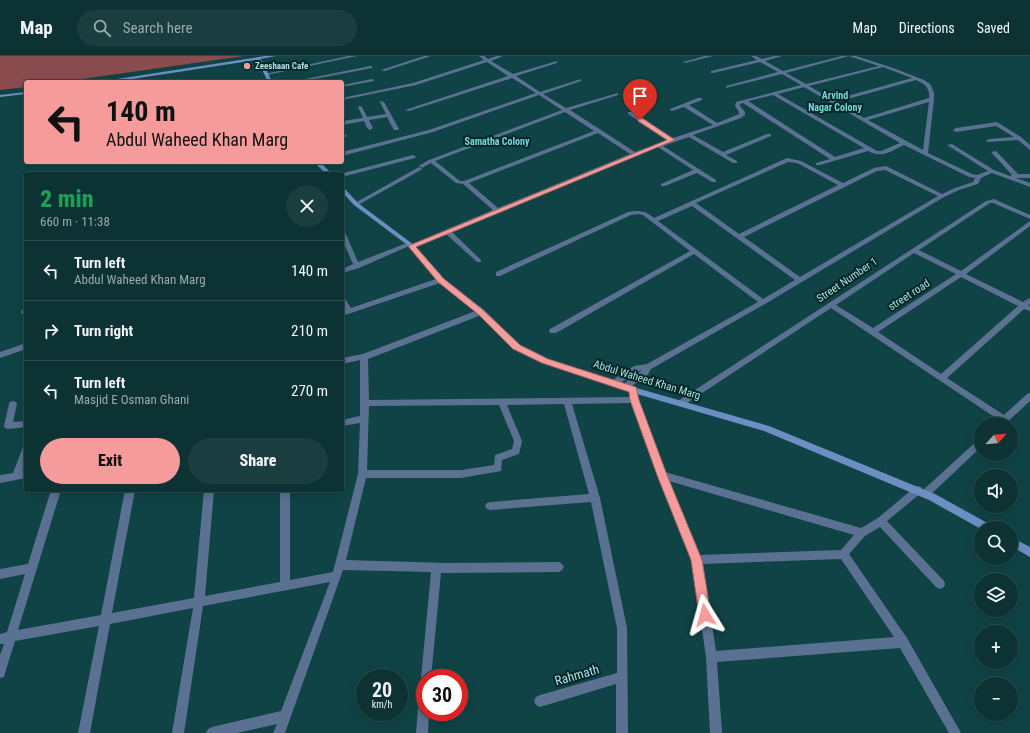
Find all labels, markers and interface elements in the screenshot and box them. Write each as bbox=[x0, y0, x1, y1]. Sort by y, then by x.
search box bbox=[77, 10, 357, 46]
text: Map bbox=[20, 16, 53, 39]
icon: search bbox=[91, 17, 113, 39]
text: Search here bbox=[123, 19, 193, 37]
text: Map bbox=[853, 20, 877, 36]
text: Directions bbox=[899, 20, 955, 36]
text: Saved bbox=[977, 20, 1010, 36]
marker: Zeeshaan Cafe bbox=[242, 61, 252, 71]
place label: Zeeshaan Cafe bbox=[255, 61, 309, 71]
pin bbox=[623, 79, 657, 120]
icon: arrive bbox=[629, 85, 651, 107]
district label: Arvind Nagar Colony bbox=[808, 90, 862, 113]
text: 140 m bbox=[106, 95, 176, 128]
icon: left bbox=[40, 96, 92, 148]
text: Abdul Waheed Khan Marg bbox=[106, 129, 288, 150]
district label: Samatha Colony bbox=[465, 136, 530, 147]
text: 2 min bbox=[40, 185, 94, 213]
button: close bbox=[286, 185, 328, 227]
text: 660 m · 11:38 bbox=[40, 214, 110, 229]
text: Turn left bbox=[74, 254, 125, 272]
street label: Street Number 1 bbox=[814, 255, 880, 305]
icon: left bbox=[40, 260, 62, 282]
text: 140 m bbox=[291, 262, 328, 280]
text: Abdul Waheed Khan Marg bbox=[74, 272, 206, 287]
street label: street road bbox=[886, 277, 932, 313]
icon: right bbox=[40, 320, 62, 342]
text: Turn right bbox=[74, 322, 133, 340]
text: 210 m bbox=[291, 322, 328, 340]
street label: Abdul Waheed Khan Marg bbox=[592, 358, 702, 402]
text: Turn left bbox=[74, 374, 125, 392]
icon: left bbox=[40, 380, 62, 402]
text: 270 m bbox=[291, 382, 328, 400]
text: Masjid E Osman Ghani bbox=[74, 392, 189, 407]
north arrow bbox=[974, 417, 1018, 461]
map controls bbox=[974, 417, 1018, 721]
button: Exit bbox=[40, 438, 180, 484]
button: Share bbox=[188, 438, 328, 484]
button: sound bbox=[974, 469, 1018, 513]
button: search bbox=[974, 521, 1018, 565]
button: layers bbox=[974, 573, 1018, 617]
position arrow bbox=[684, 594, 726, 636]
button: + bbox=[974, 625, 1018, 669]
street label: Rahmath bbox=[553, 662, 601, 688]
speed limit sign: 30 bbox=[416, 669, 468, 721]
button: − bbox=[974, 677, 1018, 721]
text: 20 bbox=[372, 678, 392, 702]
text: km/h bbox=[372, 699, 392, 710]

